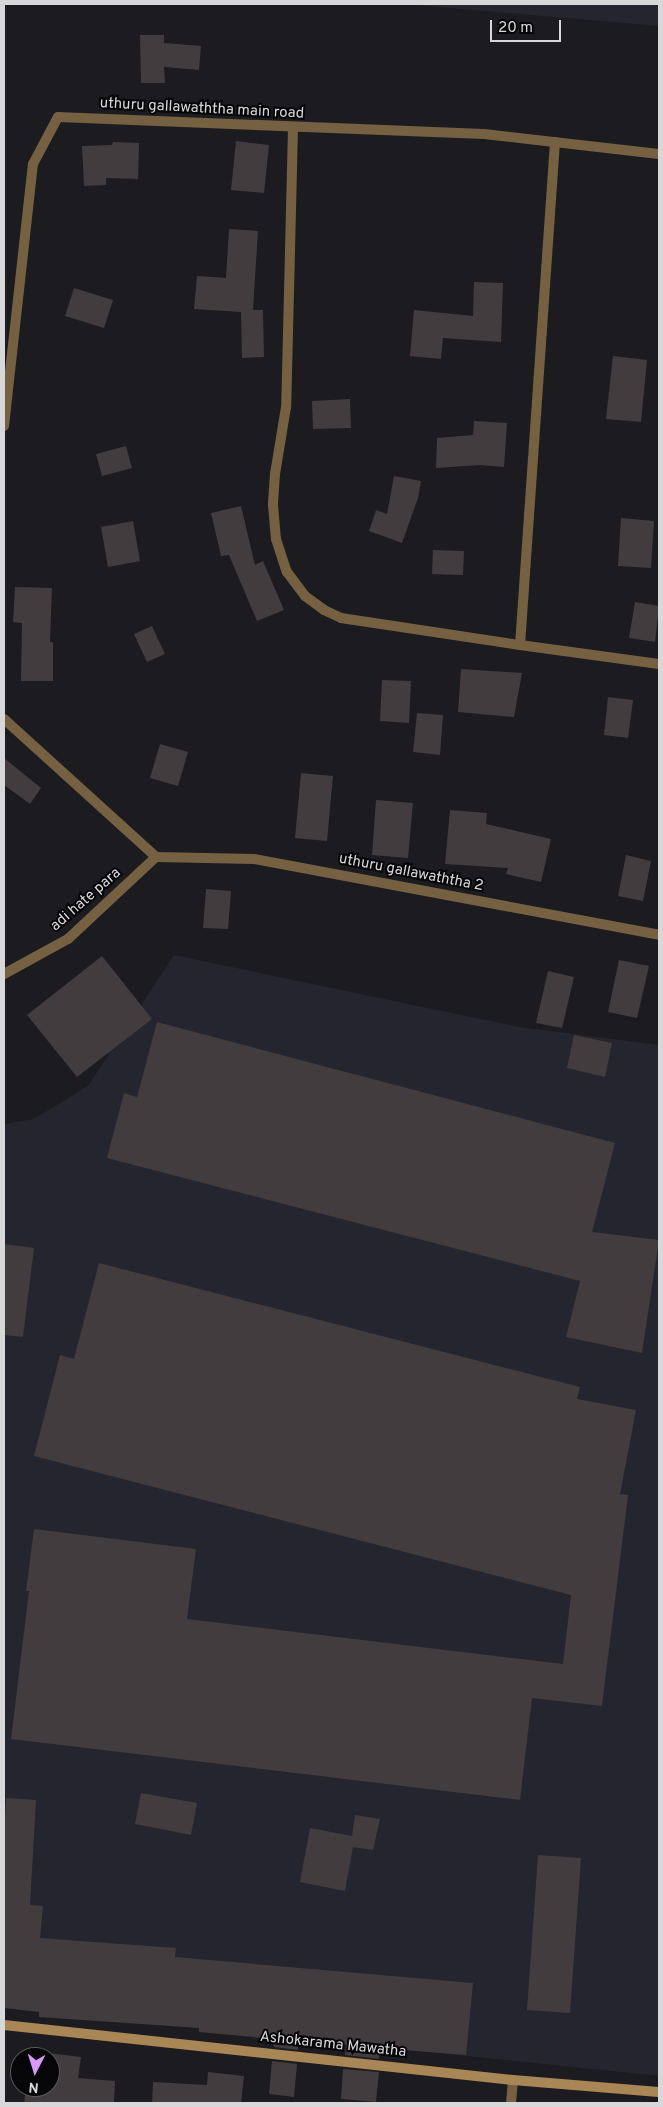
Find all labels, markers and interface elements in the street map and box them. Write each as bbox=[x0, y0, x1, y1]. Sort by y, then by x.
scale bar bbox=[493, 10, 564, 42]
text: 20 m bbox=[498, 19, 533, 38]
street label: uthuru gallawaththa main road bbox=[99, 95, 305, 123]
street label: uthuru gallawaththa 2 bbox=[337, 850, 485, 896]
street label: adi hate para bbox=[47, 865, 125, 935]
street label: Ashokarama Mawatha bbox=[259, 2028, 407, 2062]
north arrow bbox=[10, 2047, 60, 2097]
text: N bbox=[28, 2078, 39, 2095]

